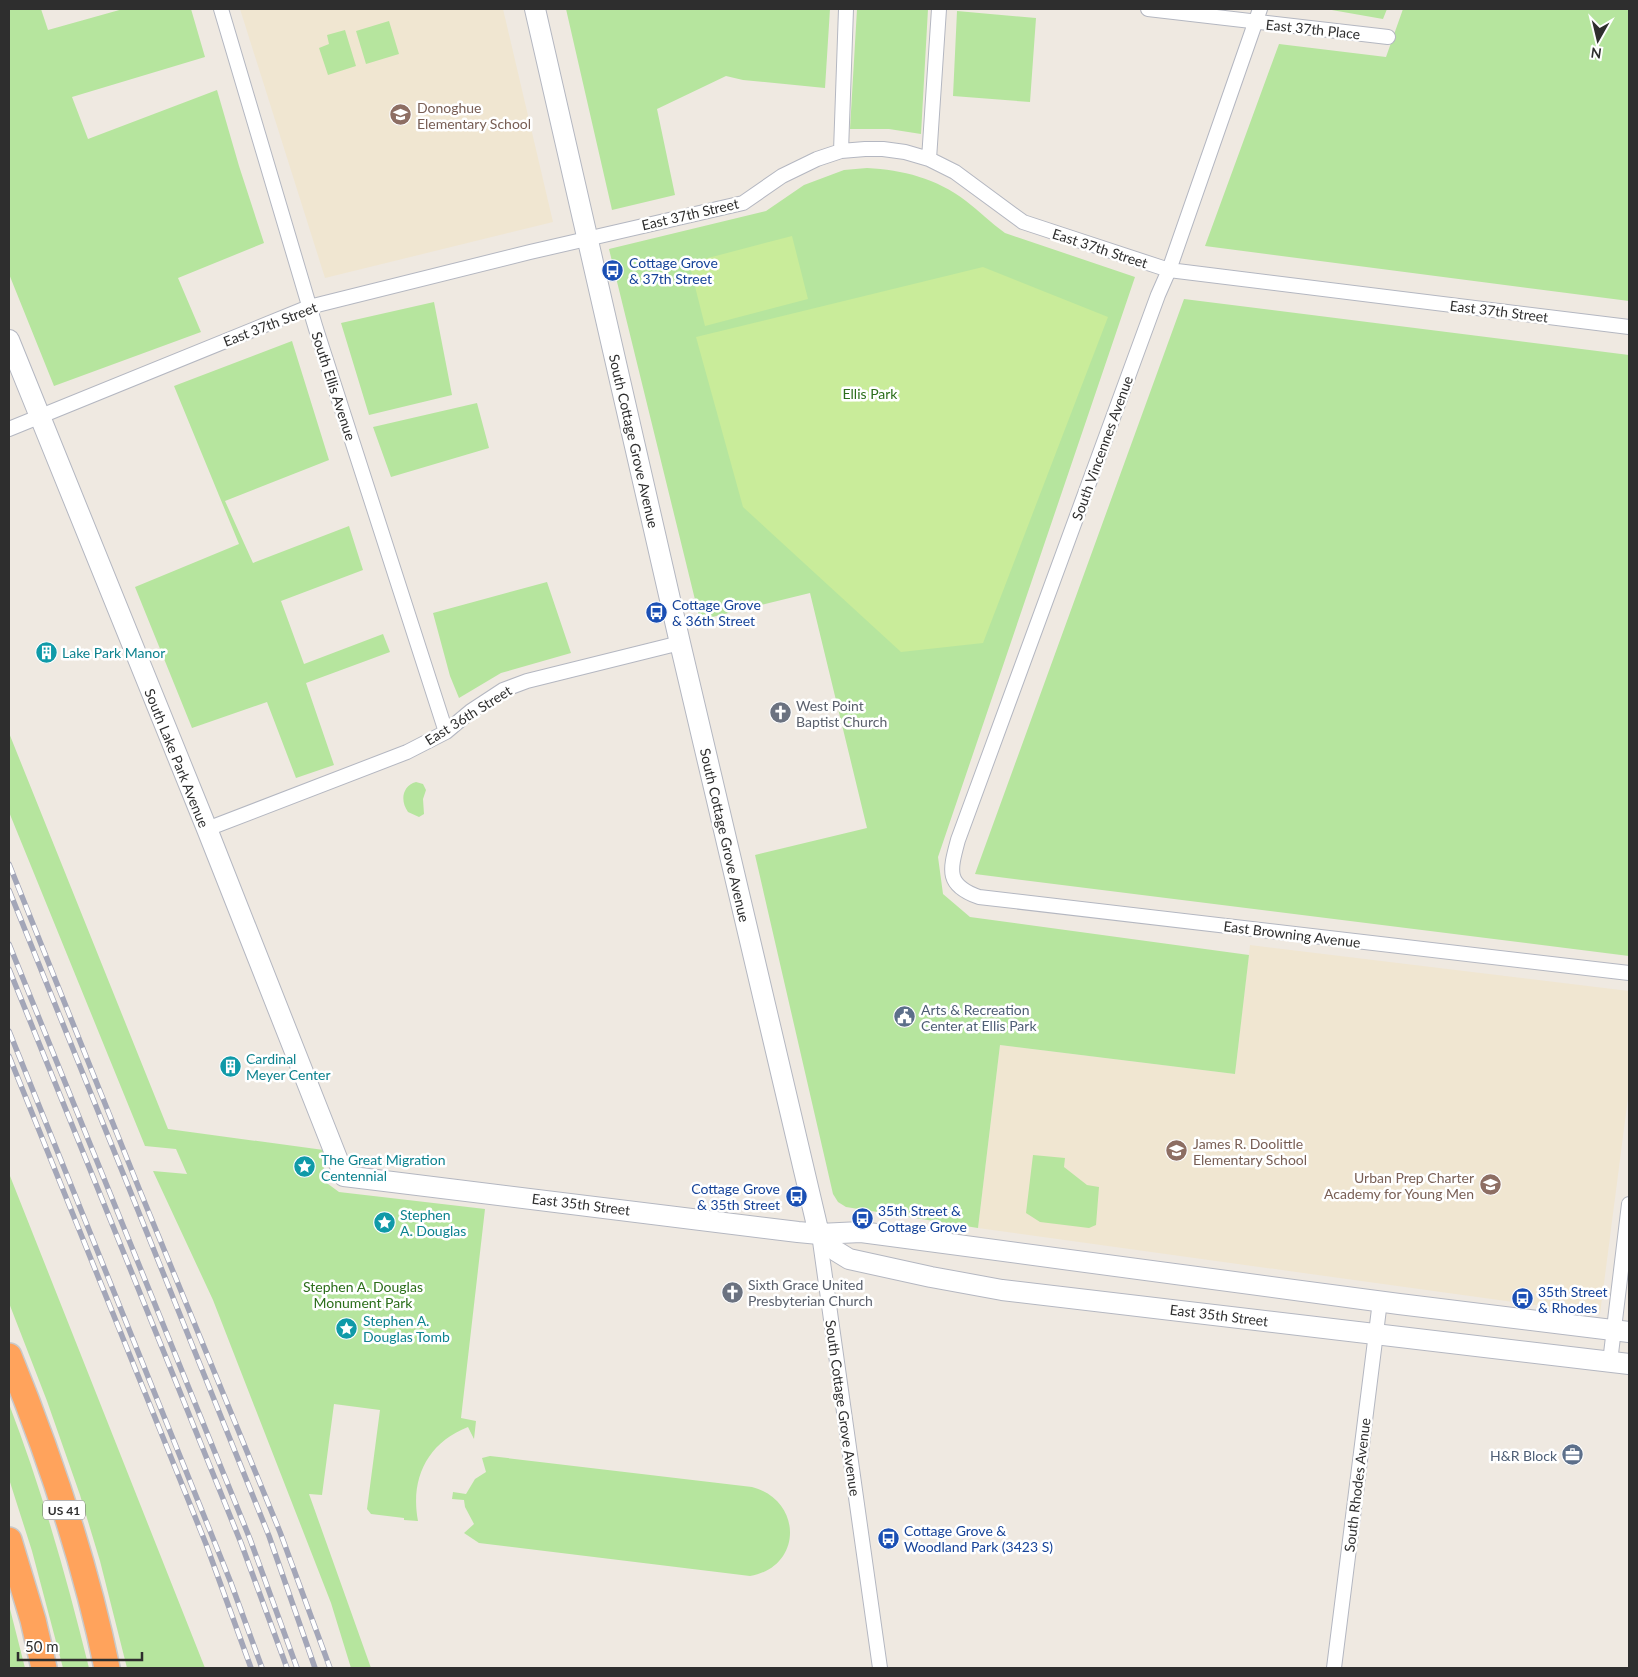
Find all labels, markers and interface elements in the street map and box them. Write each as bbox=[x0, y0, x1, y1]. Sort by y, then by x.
north arrow bbox=[1573, 15, 1623, 65]
street label: East 37th Place bbox=[1265, 16, 1361, 42]
text: N bbox=[1590, 44, 1603, 63]
place label: Donoghue Elementary School bbox=[417, 99, 531, 132]
school or university icon: Donoghue Elementary School bbox=[389, 103, 413, 127]
street label: East 37th Street bbox=[640, 195, 740, 233]
street label: East 37th Street bbox=[1050, 225, 1150, 271]
place label: Cottage Grove & 37th Street bbox=[629, 254, 718, 287]
bus stop icon: Cottage Grove & 37th Street bbox=[601, 258, 625, 282]
street label: East 37th Street bbox=[1449, 297, 1549, 325]
street label: East 37th Street bbox=[221, 298, 319, 350]
street label: South Ellis Avenue bbox=[308, 330, 360, 442]
street label: South Cottage Grove Avenue bbox=[606, 352, 662, 530]
street label: South Vincennes Avenue bbox=[1068, 374, 1136, 522]
park label: Ellis Park bbox=[843, 385, 898, 402]
place label: Cottage Grove & 36th Street bbox=[672, 596, 761, 629]
bus stop icon: Cottage Grove & 36th Street bbox=[644, 600, 668, 624]
building icon: Lake Park Manor bbox=[34, 640, 58, 664]
place label: Lake Park Manor bbox=[62, 644, 165, 661]
street label: East 36th Street bbox=[421, 682, 515, 748]
street label: South Lake Park Avenue bbox=[141, 686, 213, 830]
place label: West Point Baptist Church bbox=[796, 697, 887, 730]
church icon: West Point Baptist Church bbox=[768, 701, 792, 725]
street label: South Cottage Grove Avenue bbox=[697, 746, 753, 924]
street label: East Browning Avenue bbox=[1223, 917, 1361, 951]
place label: Arts & Recreation Center at Ellis Park bbox=[921, 1001, 1037, 1034]
public building icon: Arts & Recreation Center at Ellis Park bbox=[893, 1005, 917, 1029]
place label: Cardinal Meyer Center bbox=[246, 1050, 331, 1083]
building icon: Cardinal Meyer Center bbox=[218, 1054, 242, 1078]
place label: James R. Doolittle Elementary School bbox=[1193, 1135, 1307, 1168]
school or university icon: James R. Doolittle Elementary School bbox=[1165, 1139, 1189, 1163]
place label: The Great Migration Centennial bbox=[321, 1151, 445, 1184]
place icon: The Great Migration Centennial bbox=[293, 1155, 317, 1179]
place label: Urban Prep Charter Academy for Young Men bbox=[1324, 1169, 1474, 1202]
school or university icon: Urban Prep Charter Academy for Young Men bbox=[1478, 1173, 1502, 1197]
place label: Cottage Grove & 35th Street bbox=[691, 1180, 780, 1213]
bus stop icon: Cottage Grove & 35th Street bbox=[784, 1184, 808, 1208]
street label: East 35th Street bbox=[531, 1190, 631, 1218]
place label: 35th Street & Cottage Grove bbox=[878, 1202, 967, 1235]
place label: Stephen A. Douglas bbox=[400, 1206, 466, 1239]
bus stop icon: 35th Street & Cottage Grove bbox=[850, 1206, 874, 1230]
place icon: Stephen A. Douglas bbox=[372, 1210, 396, 1234]
place label: Sixth Grace United Presbyterian Church bbox=[748, 1276, 873, 1309]
park label: Stephen A. Douglas Monument Park bbox=[303, 1278, 423, 1311]
church icon: Sixth Grace United Presbyterian Church bbox=[720, 1280, 744, 1304]
place label: 35th Street & Rhodes bbox=[1538, 1283, 1608, 1316]
bus stop icon: 35th Street & Rhodes bbox=[1510, 1287, 1534, 1311]
street label: East 35th Street bbox=[1169, 1301, 1269, 1329]
place label: Stephen A. Douglas Tomb bbox=[363, 1312, 450, 1345]
place icon: Stephen A. Douglas Tomb bbox=[335, 1316, 359, 1340]
street label: South Cottage Grove Avenue bbox=[822, 1319, 864, 1497]
street label: South Rhodes Avenue bbox=[1340, 1417, 1374, 1553]
office icon: H&R Block bbox=[1561, 1443, 1585, 1467]
place label: H&R Block bbox=[1490, 1447, 1558, 1464]
road number: US 41 bbox=[43, 1500, 85, 1520]
place label: Cottage Grove & Woodland Park (3423 S) bbox=[904, 1522, 1053, 1555]
bus stop icon: Cottage Grove & Woodland Park (3423 S) bbox=[876, 1526, 900, 1550]
scale bar bbox=[18, 1630, 141, 1662]
text: 50 m bbox=[25, 1637, 59, 1655]

